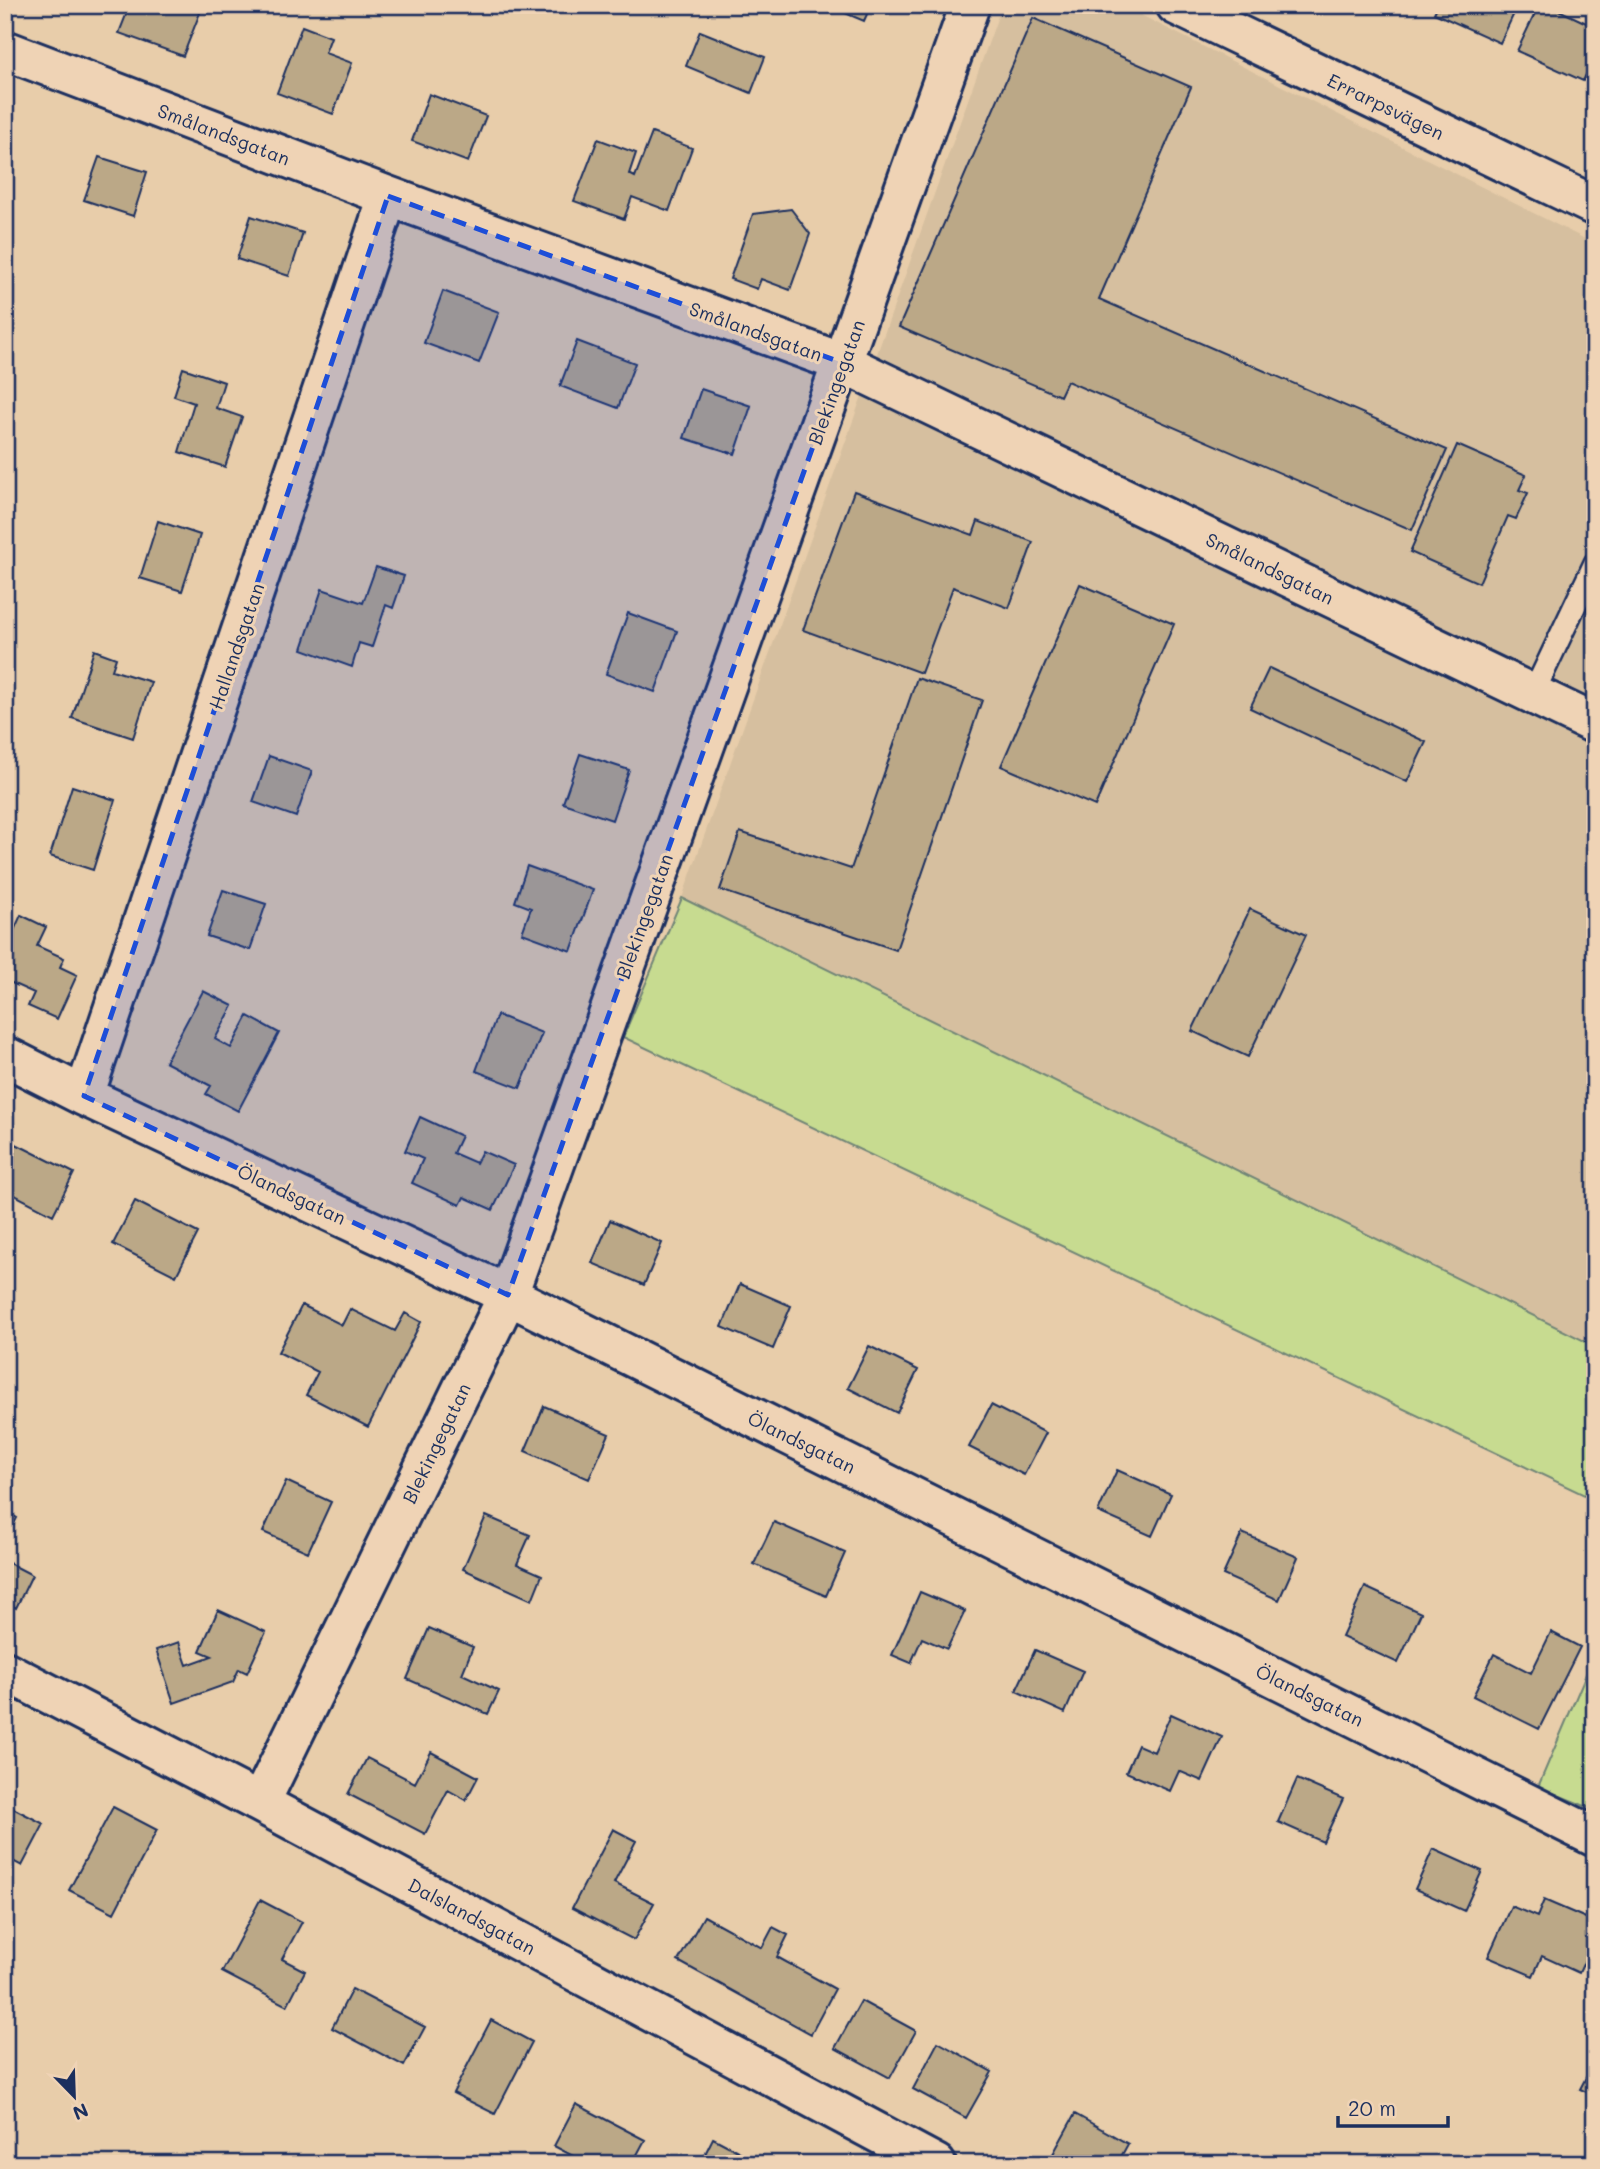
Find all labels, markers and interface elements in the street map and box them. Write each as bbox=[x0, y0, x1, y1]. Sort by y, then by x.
street label: Errarpsvägen bbox=[1324, 67, 1448, 145]
street label: Smålandsgatan bbox=[154, 97, 294, 171]
street label: Smålandsgatan bbox=[686, 295, 826, 367]
street label: Blekingegatan bbox=[802, 316, 870, 448]
street label: Smålandsgatan bbox=[1202, 526, 1338, 610]
street label: Hallandsgatan bbox=[203, 579, 269, 713]
street label: Blekingegatan bbox=[610, 850, 678, 982]
street label: Ölandsgatan bbox=[234, 1158, 350, 1230]
street label: Blekingegatan bbox=[396, 1379, 476, 1507]
street label: Ölandsgatan bbox=[744, 1405, 860, 1479]
street label: Ölandsgatan bbox=[1252, 1658, 1368, 1732]
street label: Dalslandsgatan bbox=[404, 1872, 540, 1960]
north arrow bbox=[38, 2060, 108, 2130]
scale bar bbox=[1338, 2085, 1448, 2129]
text: 20 m bbox=[1348, 2094, 1396, 2121]
text: N bbox=[69, 2098, 92, 2126]

